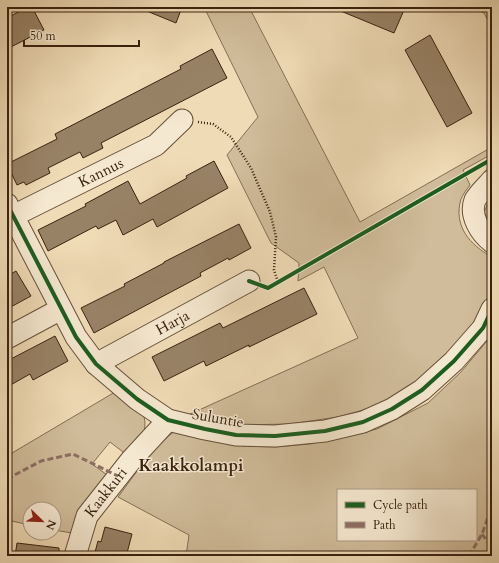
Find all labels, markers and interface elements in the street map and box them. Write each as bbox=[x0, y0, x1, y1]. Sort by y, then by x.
scale bar bbox=[24, 22, 139, 48]
text: 50 m bbox=[30, 28, 57, 44]
street label: Kannus bbox=[75, 153, 127, 192]
street label: Harja bbox=[152, 305, 193, 340]
street label: Suluntie bbox=[191, 404, 246, 432]
district label: Kaakkolampi bbox=[139, 454, 243, 477]
street label: Kaakkuri bbox=[80, 463, 132, 521]
legend bbox=[337, 489, 477, 541]
text: Cycle path bbox=[373, 497, 428, 513]
north arrow bbox=[22, 501, 62, 541]
text: N bbox=[42, 517, 60, 532]
text: Path bbox=[373, 517, 396, 533]

